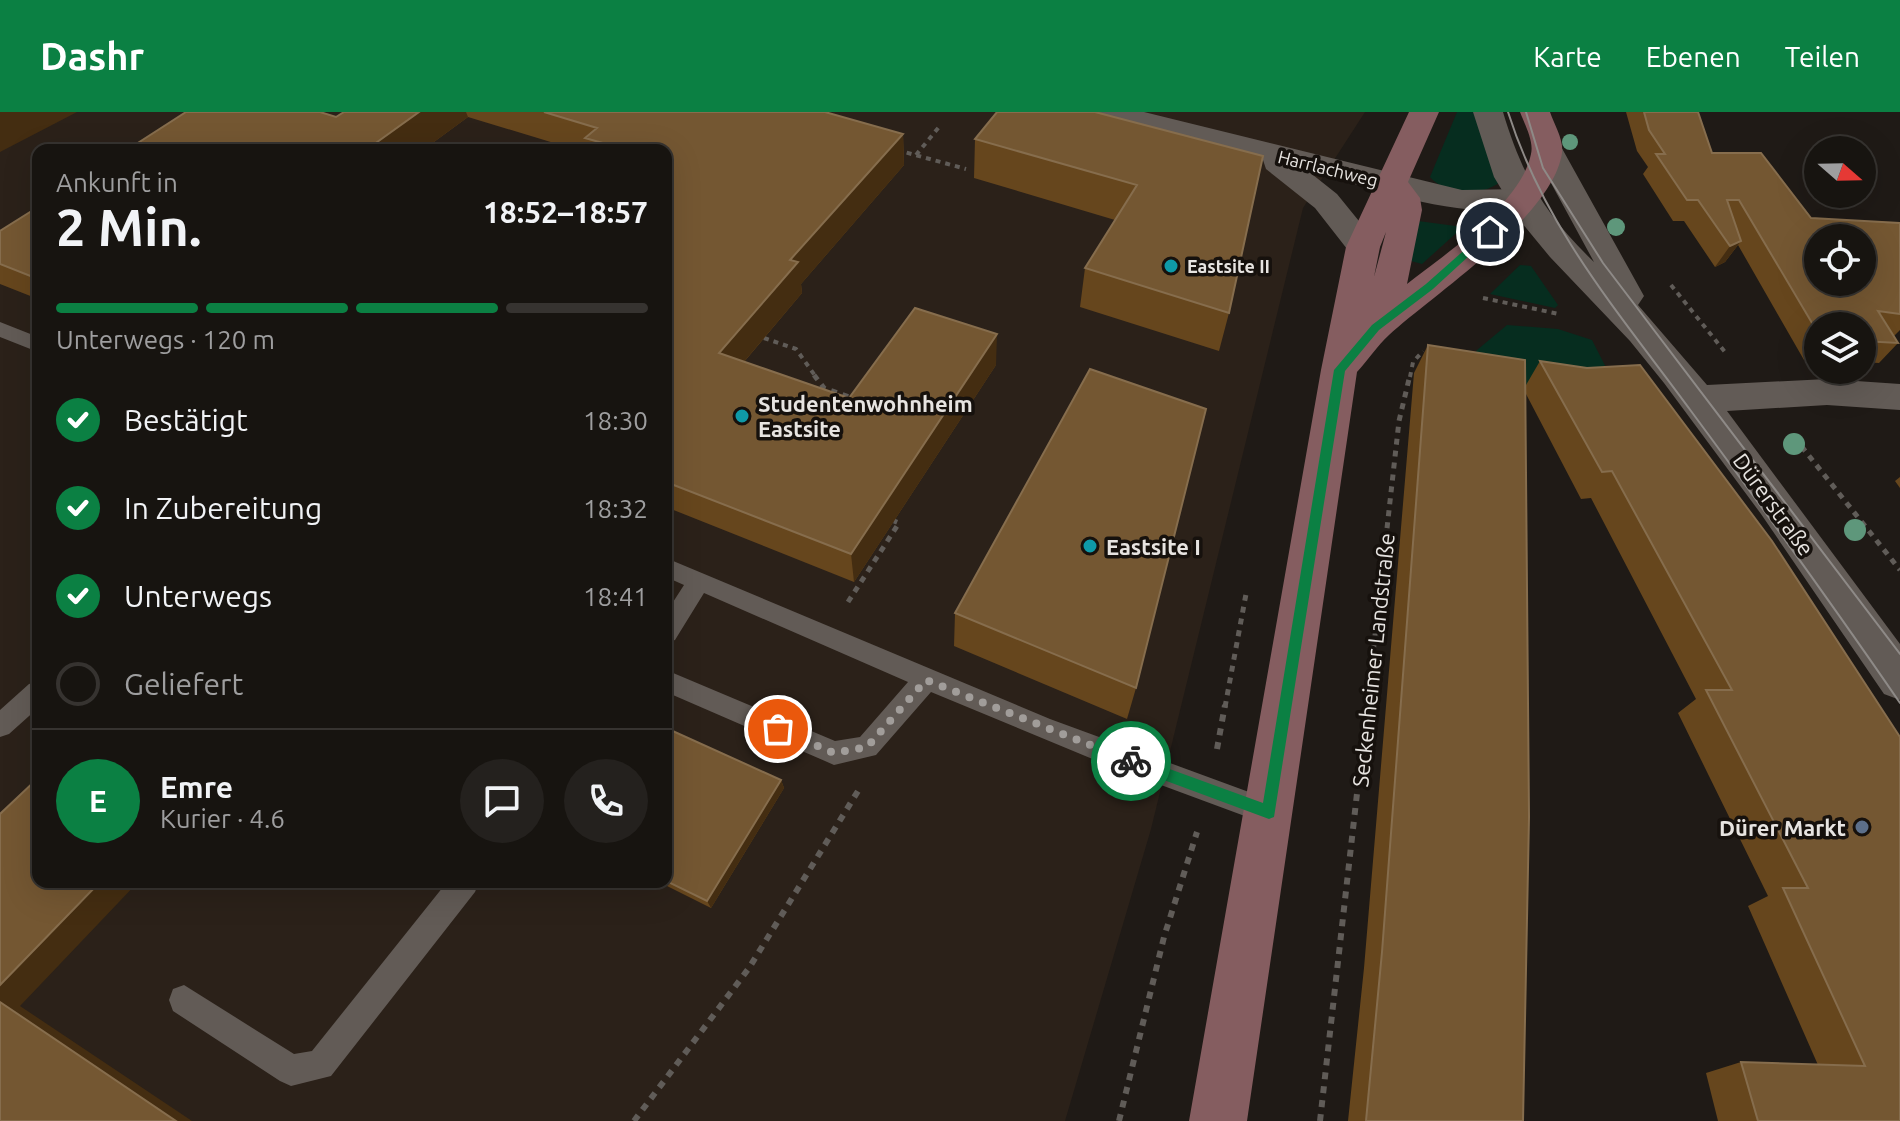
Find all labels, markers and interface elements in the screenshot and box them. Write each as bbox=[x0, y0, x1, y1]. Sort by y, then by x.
text: Dashr bbox=[40, 35, 144, 77]
text: Karte bbox=[1533, 41, 1602, 72]
text: Ebenen bbox=[1646, 41, 1741, 72]
text: Teilen bbox=[1785, 41, 1860, 72]
north arrow bbox=[1804, 136, 1876, 208]
map controls bbox=[1804, 136, 1876, 384]
street label: Harrlachweg bbox=[1276, 146, 1380, 190]
text: Ankunft in bbox=[56, 168, 178, 197]
text: 18:52–18:57 bbox=[483, 195, 648, 229]
text: 2 Min. bbox=[56, 198, 202, 256]
pin bbox=[1456, 198, 1524, 266]
icon: home bbox=[1468, 210, 1512, 254]
button: locate bbox=[1804, 224, 1876, 296]
place label: Eastsite II bbox=[1187, 256, 1270, 276]
marker: Eastsite II bbox=[1162, 257, 1180, 275]
button: layers bbox=[1804, 312, 1876, 384]
text: Unterwegs · 120 m bbox=[56, 325, 275, 354]
place label: Studentenwohnheim Eastsite bbox=[758, 391, 973, 441]
icon: check bbox=[56, 398, 100, 442]
text: Bestätigt bbox=[124, 403, 248, 437]
text: 18:30 bbox=[583, 406, 648, 435]
marker: Studentenwohnheim Eastsite bbox=[733, 407, 751, 425]
street label: Dürerstraße bbox=[1729, 448, 1819, 560]
icon: check bbox=[56, 486, 100, 530]
text: In Zubereitung bbox=[124, 491, 322, 525]
text: 18:32 bbox=[583, 494, 648, 523]
street label: Seckenheimer Landstraße bbox=[1347, 532, 1399, 788]
place label: Eastsite I bbox=[1106, 534, 1201, 559]
marker: Eastsite I bbox=[1081, 537, 1099, 555]
icon: check bbox=[56, 574, 100, 618]
text: Unterwegs bbox=[124, 579, 272, 613]
text: 18:41 bbox=[583, 582, 648, 611]
text: Geliefert bbox=[124, 667, 243, 701]
pin bbox=[744, 695, 812, 763]
icon: bag bbox=[756, 707, 800, 751]
courier bbox=[1091, 721, 1171, 801]
icon: bike bbox=[1109, 739, 1153, 783]
button: chat bbox=[460, 759, 544, 843]
button: phone bbox=[564, 759, 648, 843]
text: Emre bbox=[160, 770, 233, 804]
text: E bbox=[89, 784, 107, 818]
text: Kurier · 4.6 bbox=[160, 804, 285, 833]
place label: Dürer Markt bbox=[1719, 815, 1846, 840]
marker: Dürer Markt bbox=[1853, 818, 1871, 836]

